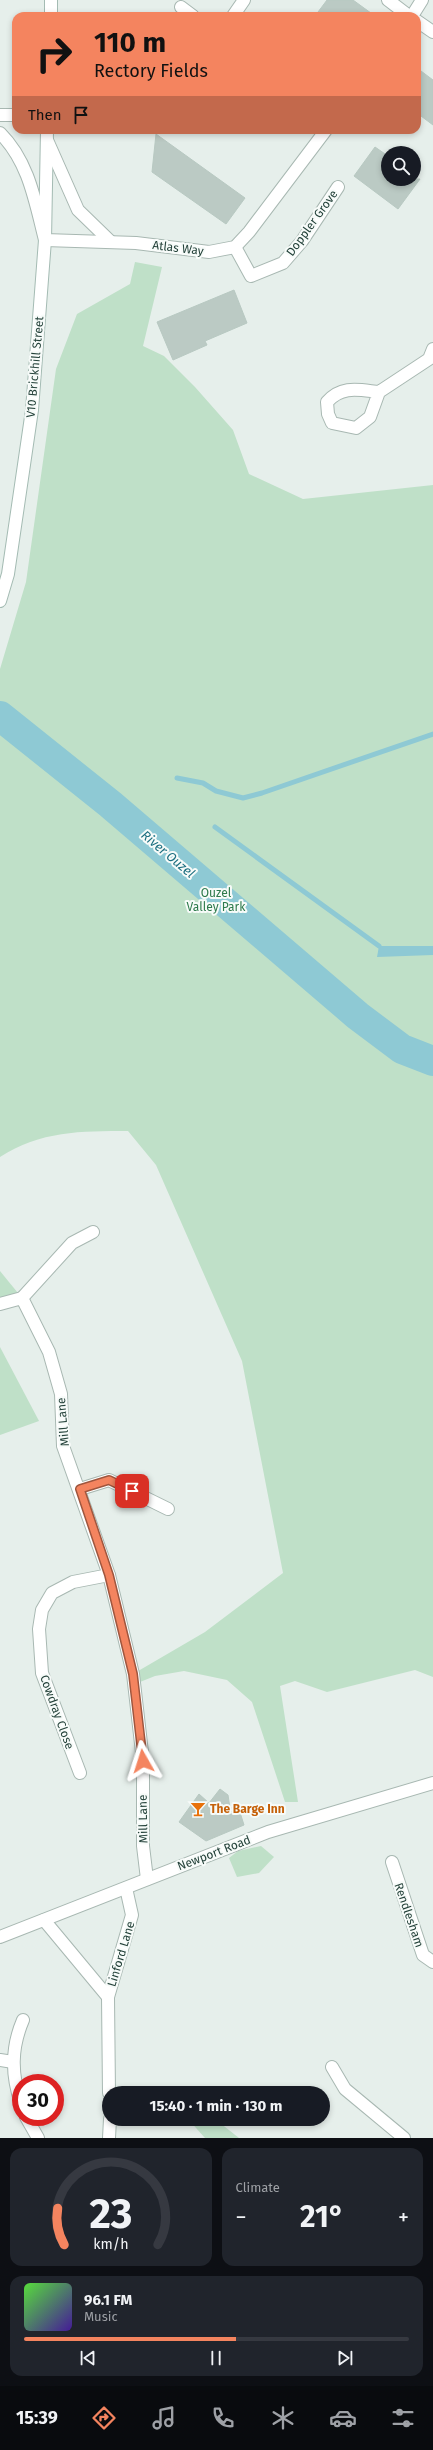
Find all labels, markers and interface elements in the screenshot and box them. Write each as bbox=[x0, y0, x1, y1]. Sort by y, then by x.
text: 110 m bbox=[94, 26, 166, 59]
icon: right bbox=[28, 28, 80, 80]
text: Rectory Fields bbox=[94, 60, 208, 82]
icon: arrive bbox=[70, 104, 92, 126]
text: Then bbox=[28, 106, 62, 124]
map controls bbox=[381, 146, 421, 186]
button: search bbox=[381, 146, 421, 186]
street label: Doppler Grove bbox=[283, 187, 341, 259]
street label: Atlas Way bbox=[152, 238, 205, 258]
street label: V10 Brickhill Street bbox=[24, 315, 46, 418]
water label: River Ouzel bbox=[138, 827, 198, 881]
park label: Ouzel Valley Park bbox=[187, 886, 246, 914]
street label: Mill Lane bbox=[54, 1397, 72, 1447]
pin bbox=[115, 1474, 149, 1508]
icon: arrive bbox=[121, 1480, 143, 1502]
street label: Cowdray Close bbox=[37, 1673, 77, 1751]
position arrow bbox=[122, 1740, 164, 1782]
street label: Mill Lane bbox=[136, 1794, 150, 1844]
bar icon: The Barge Inn bbox=[189, 1800, 207, 1818]
place label: The Barge Inn bbox=[210, 1802, 285, 1816]
street label: Newport Road bbox=[175, 1833, 253, 1873]
street label: Rendlesham bbox=[391, 1881, 427, 1949]
street label: Linford Lane bbox=[104, 1919, 138, 1989]
speed limit sign: 30 bbox=[12, 2074, 64, 2126]
text: 15:40 · 1 min · 130 m bbox=[149, 2097, 283, 2115]
text: Climate bbox=[236, 2180, 280, 2195]
text: 23 bbox=[89, 2189, 132, 2239]
text: 21° bbox=[300, 2199, 344, 2235]
text: − bbox=[236, 2204, 247, 2231]
text: + bbox=[398, 2204, 409, 2231]
text: km/h bbox=[93, 2236, 128, 2253]
text: 96.1 FM bbox=[84, 2291, 132, 2309]
text: Music bbox=[84, 2309, 118, 2324]
icon: previous bbox=[77, 2347, 99, 2369]
icon: pause bbox=[205, 2347, 227, 2369]
icon: next bbox=[334, 2347, 356, 2369]
icon: directions bbox=[90, 2404, 118, 2432]
icon: music bbox=[150, 2404, 178, 2432]
icon: phone bbox=[209, 2404, 237, 2432]
icon: climate bbox=[269, 2404, 297, 2432]
icon: car bbox=[329, 2404, 357, 2432]
icon: filters bbox=[389, 2404, 417, 2432]
text: 15:39 bbox=[16, 2407, 58, 2429]

